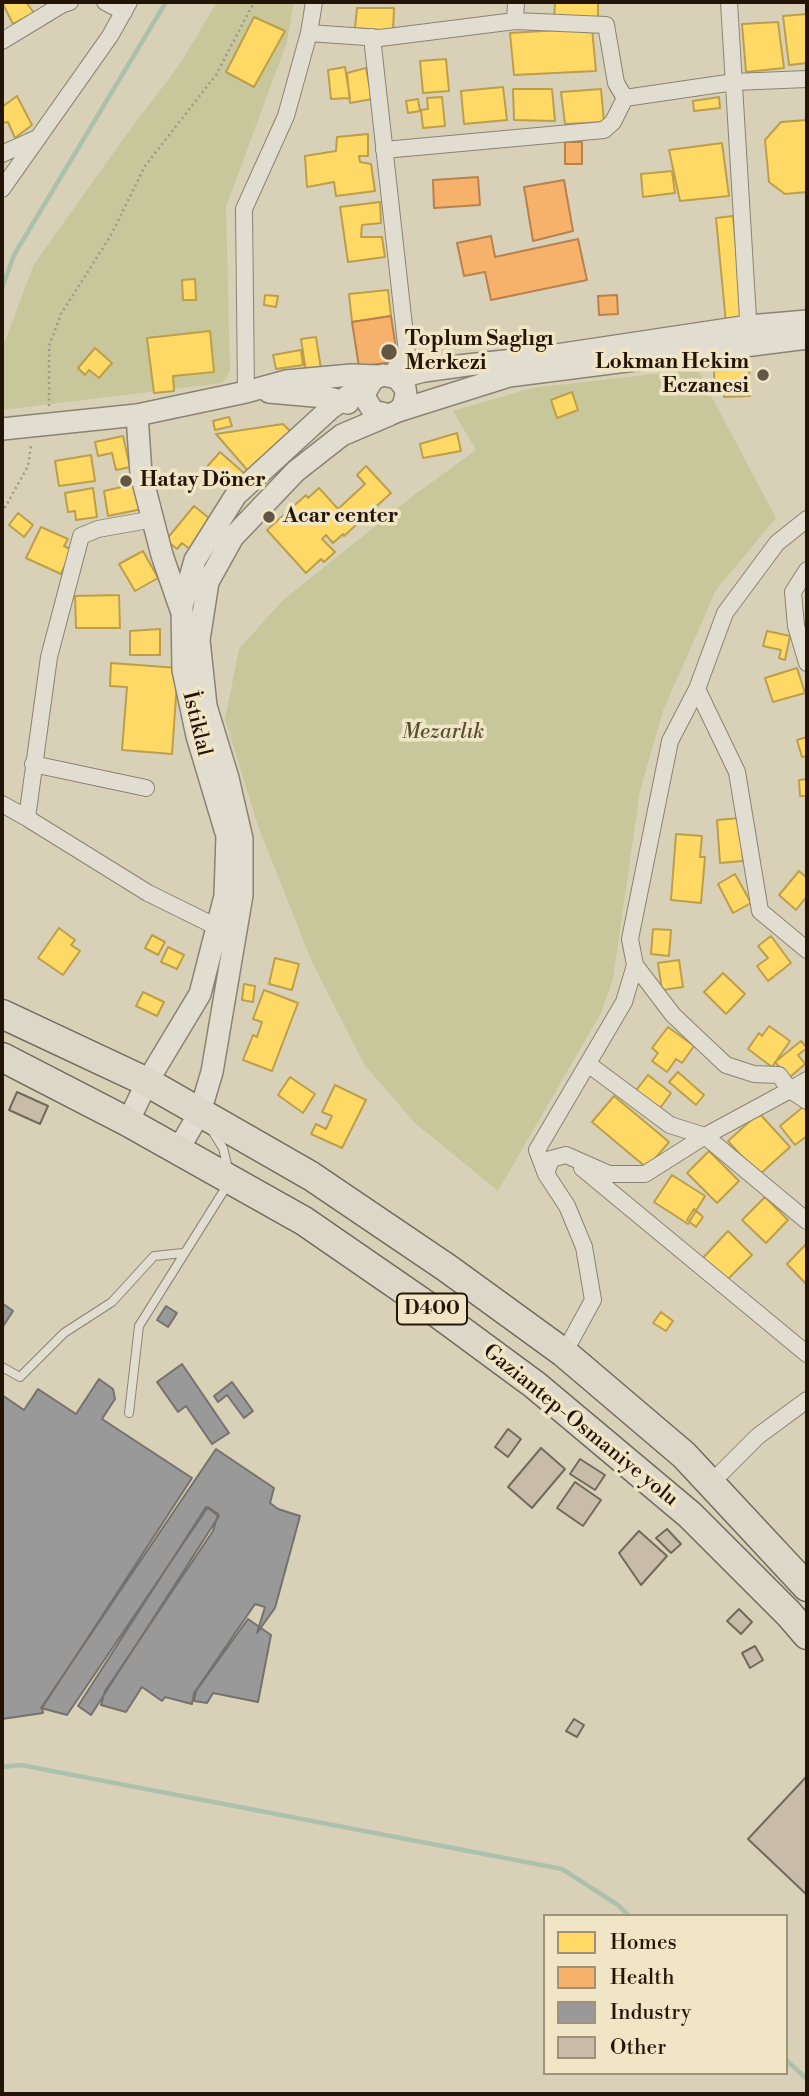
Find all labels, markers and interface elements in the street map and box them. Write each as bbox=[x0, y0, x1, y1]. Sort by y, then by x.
place label: Toplum Saglıgı Merkezi bbox=[405, 327, 553, 377]
marker: Toplum Saglıgı Merkezi bbox=[379, 342, 399, 362]
place label: Lokman Hekim Eczanesi bbox=[595, 350, 749, 400]
marker: Lokman Hekim Eczanesi bbox=[755, 367, 771, 383]
place label: Hatay Döner bbox=[140, 468, 266, 494]
marker: Hatay Döner bbox=[118, 473, 134, 489]
place label: Acar center bbox=[283, 504, 398, 530]
marker: Acar center bbox=[261, 509, 277, 525]
street label: İstiklal bbox=[176, 689, 216, 759]
park label: Mezarlık bbox=[402, 720, 484, 746]
road number: D400 bbox=[397, 1294, 467, 1324]
street label: Gaziantep-Osmaniye yolu bbox=[477, 1340, 683, 1512]
legend bbox=[543, 1914, 788, 2075]
text: Homes bbox=[610, 1930, 677, 1956]
text: Health bbox=[610, 1965, 674, 1991]
text: Industry bbox=[610, 2000, 691, 2026]
text: Other bbox=[610, 2035, 666, 2061]

